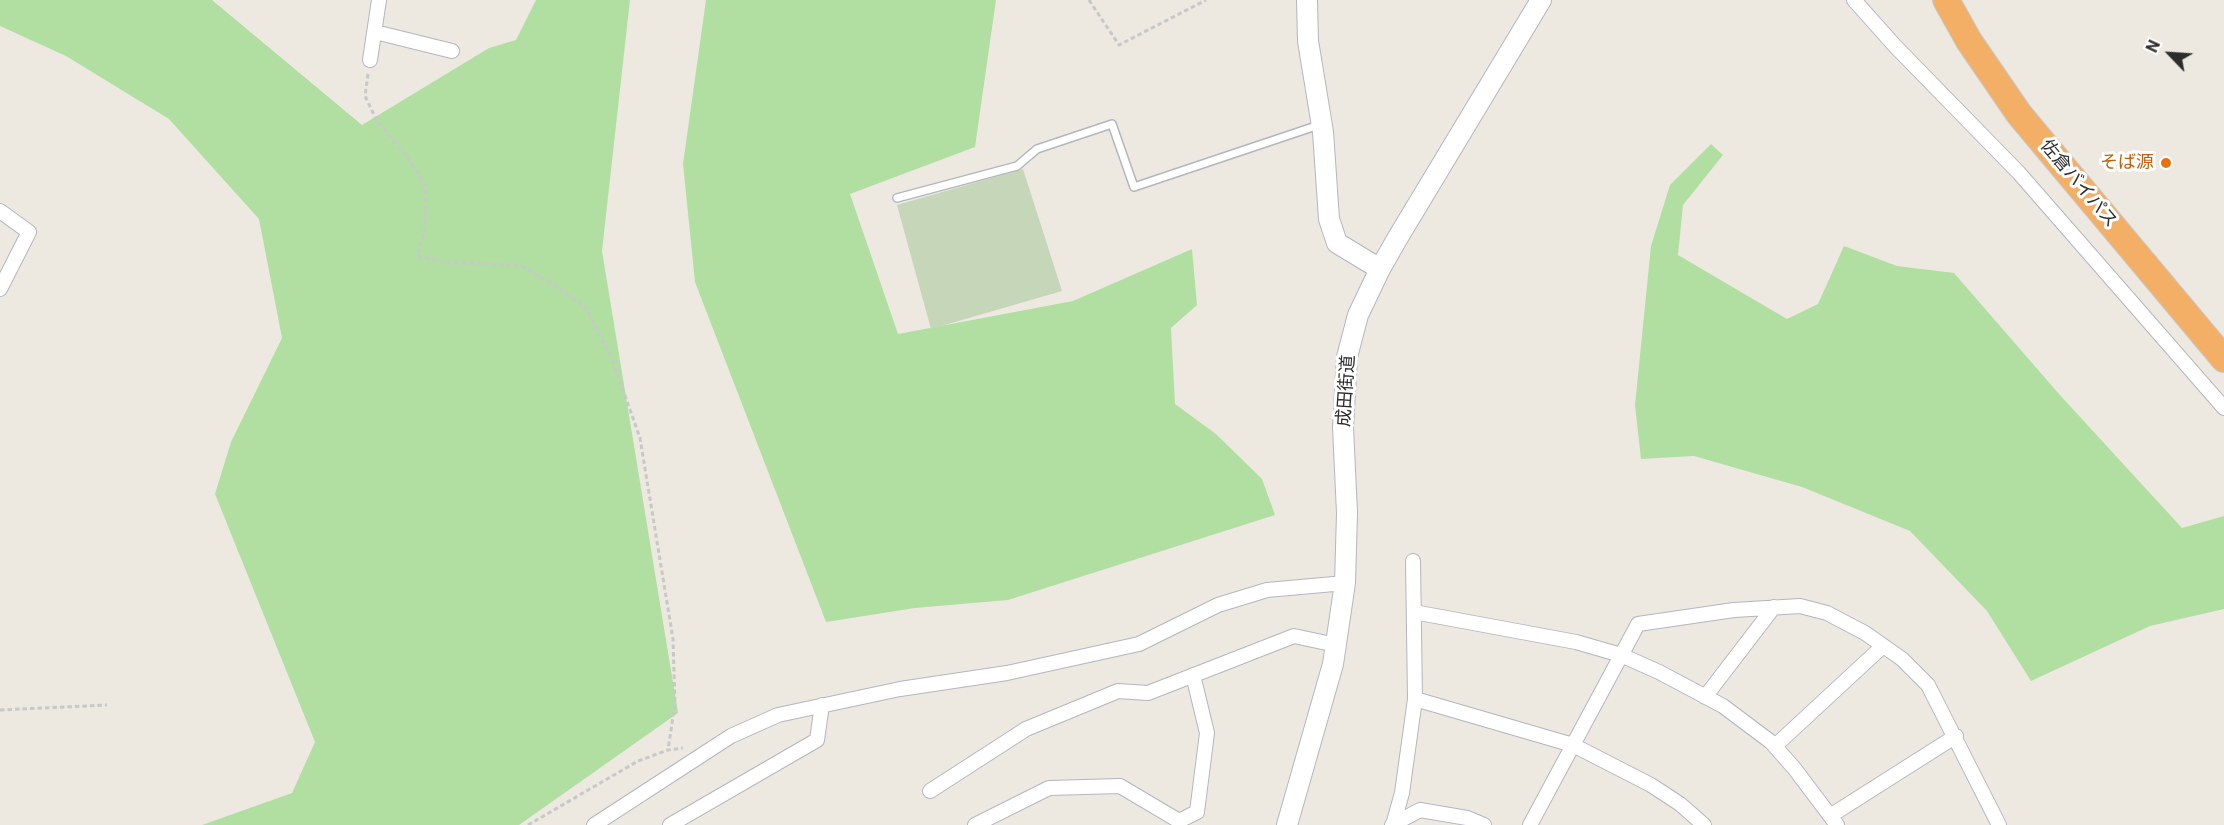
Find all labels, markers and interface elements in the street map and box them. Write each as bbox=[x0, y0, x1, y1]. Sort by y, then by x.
north arrow bbox=[2140, 24, 2200, 84]
text: N bbox=[2142, 37, 2164, 55]
street label: 佐倉バイパス bbox=[2035, 136, 2121, 232]
place label: そば源 bbox=[2100, 152, 2154, 174]
marker: そば源 bbox=[2159, 156, 2173, 170]
street label: 成田街道 bbox=[1334, 354, 1360, 428]

